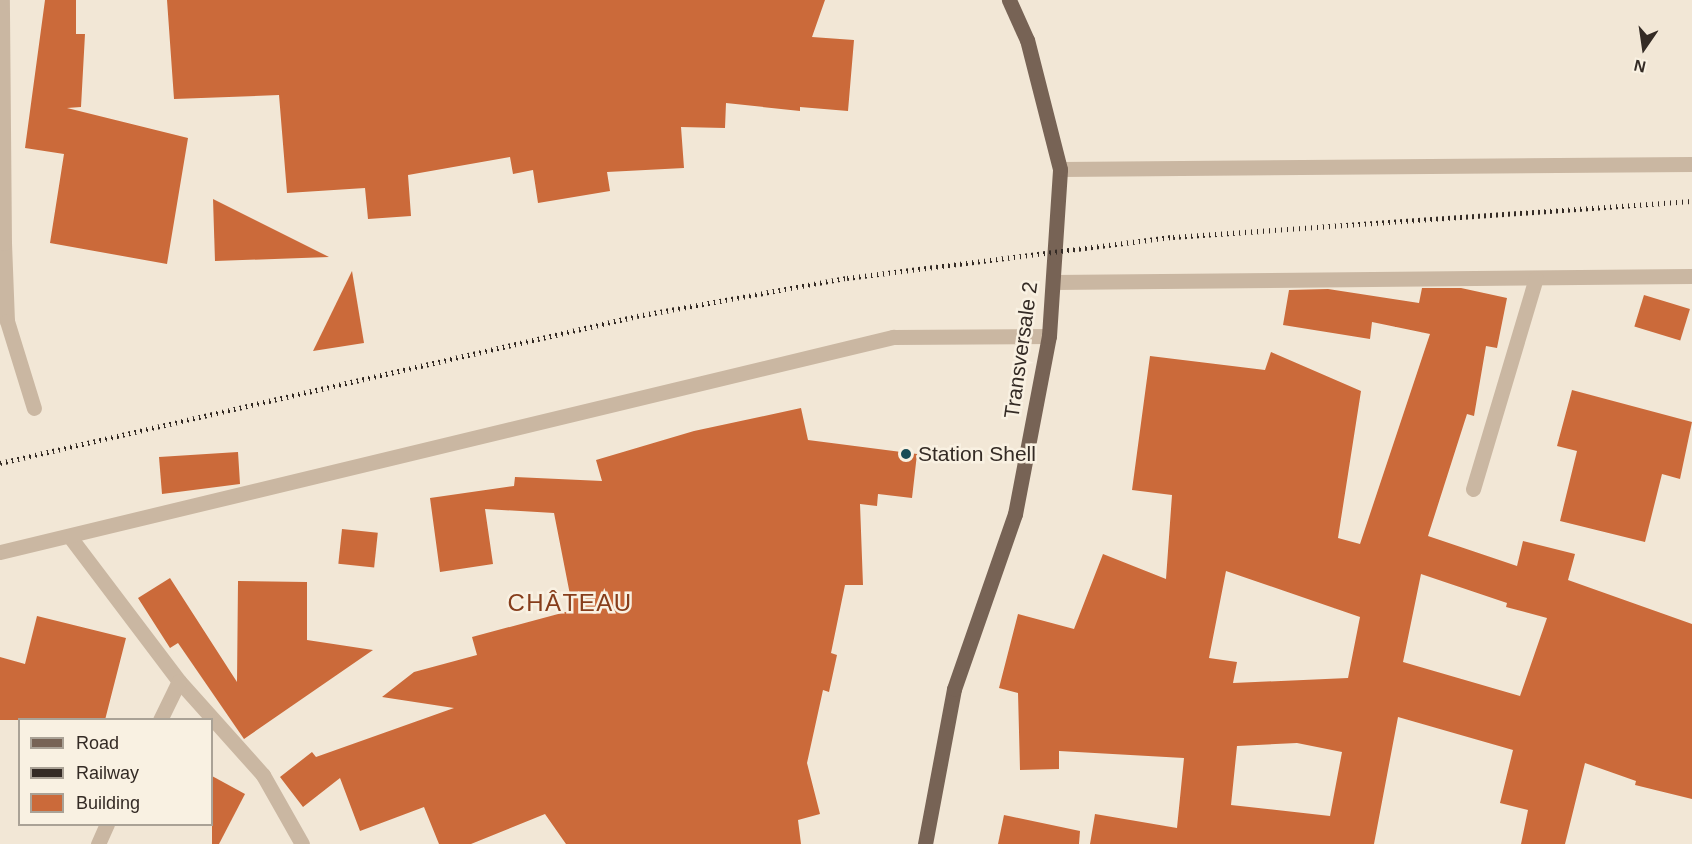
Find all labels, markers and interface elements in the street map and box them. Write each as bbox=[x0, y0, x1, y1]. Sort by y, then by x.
north arrow bbox=[1614, 18, 1674, 78]
text: N bbox=[1632, 56, 1647, 76]
street label: Transversale 2 bbox=[999, 280, 1043, 420]
place label: Station Shell bbox=[918, 441, 1036, 467]
marker: Station Shell bbox=[899, 447, 913, 461]
district label: CHÂTEAU bbox=[507, 589, 633, 617]
legend bbox=[18, 718, 213, 826]
text: Road bbox=[76, 733, 119, 753]
text: Railway bbox=[76, 763, 139, 783]
text: Building bbox=[76, 793, 140, 813]

